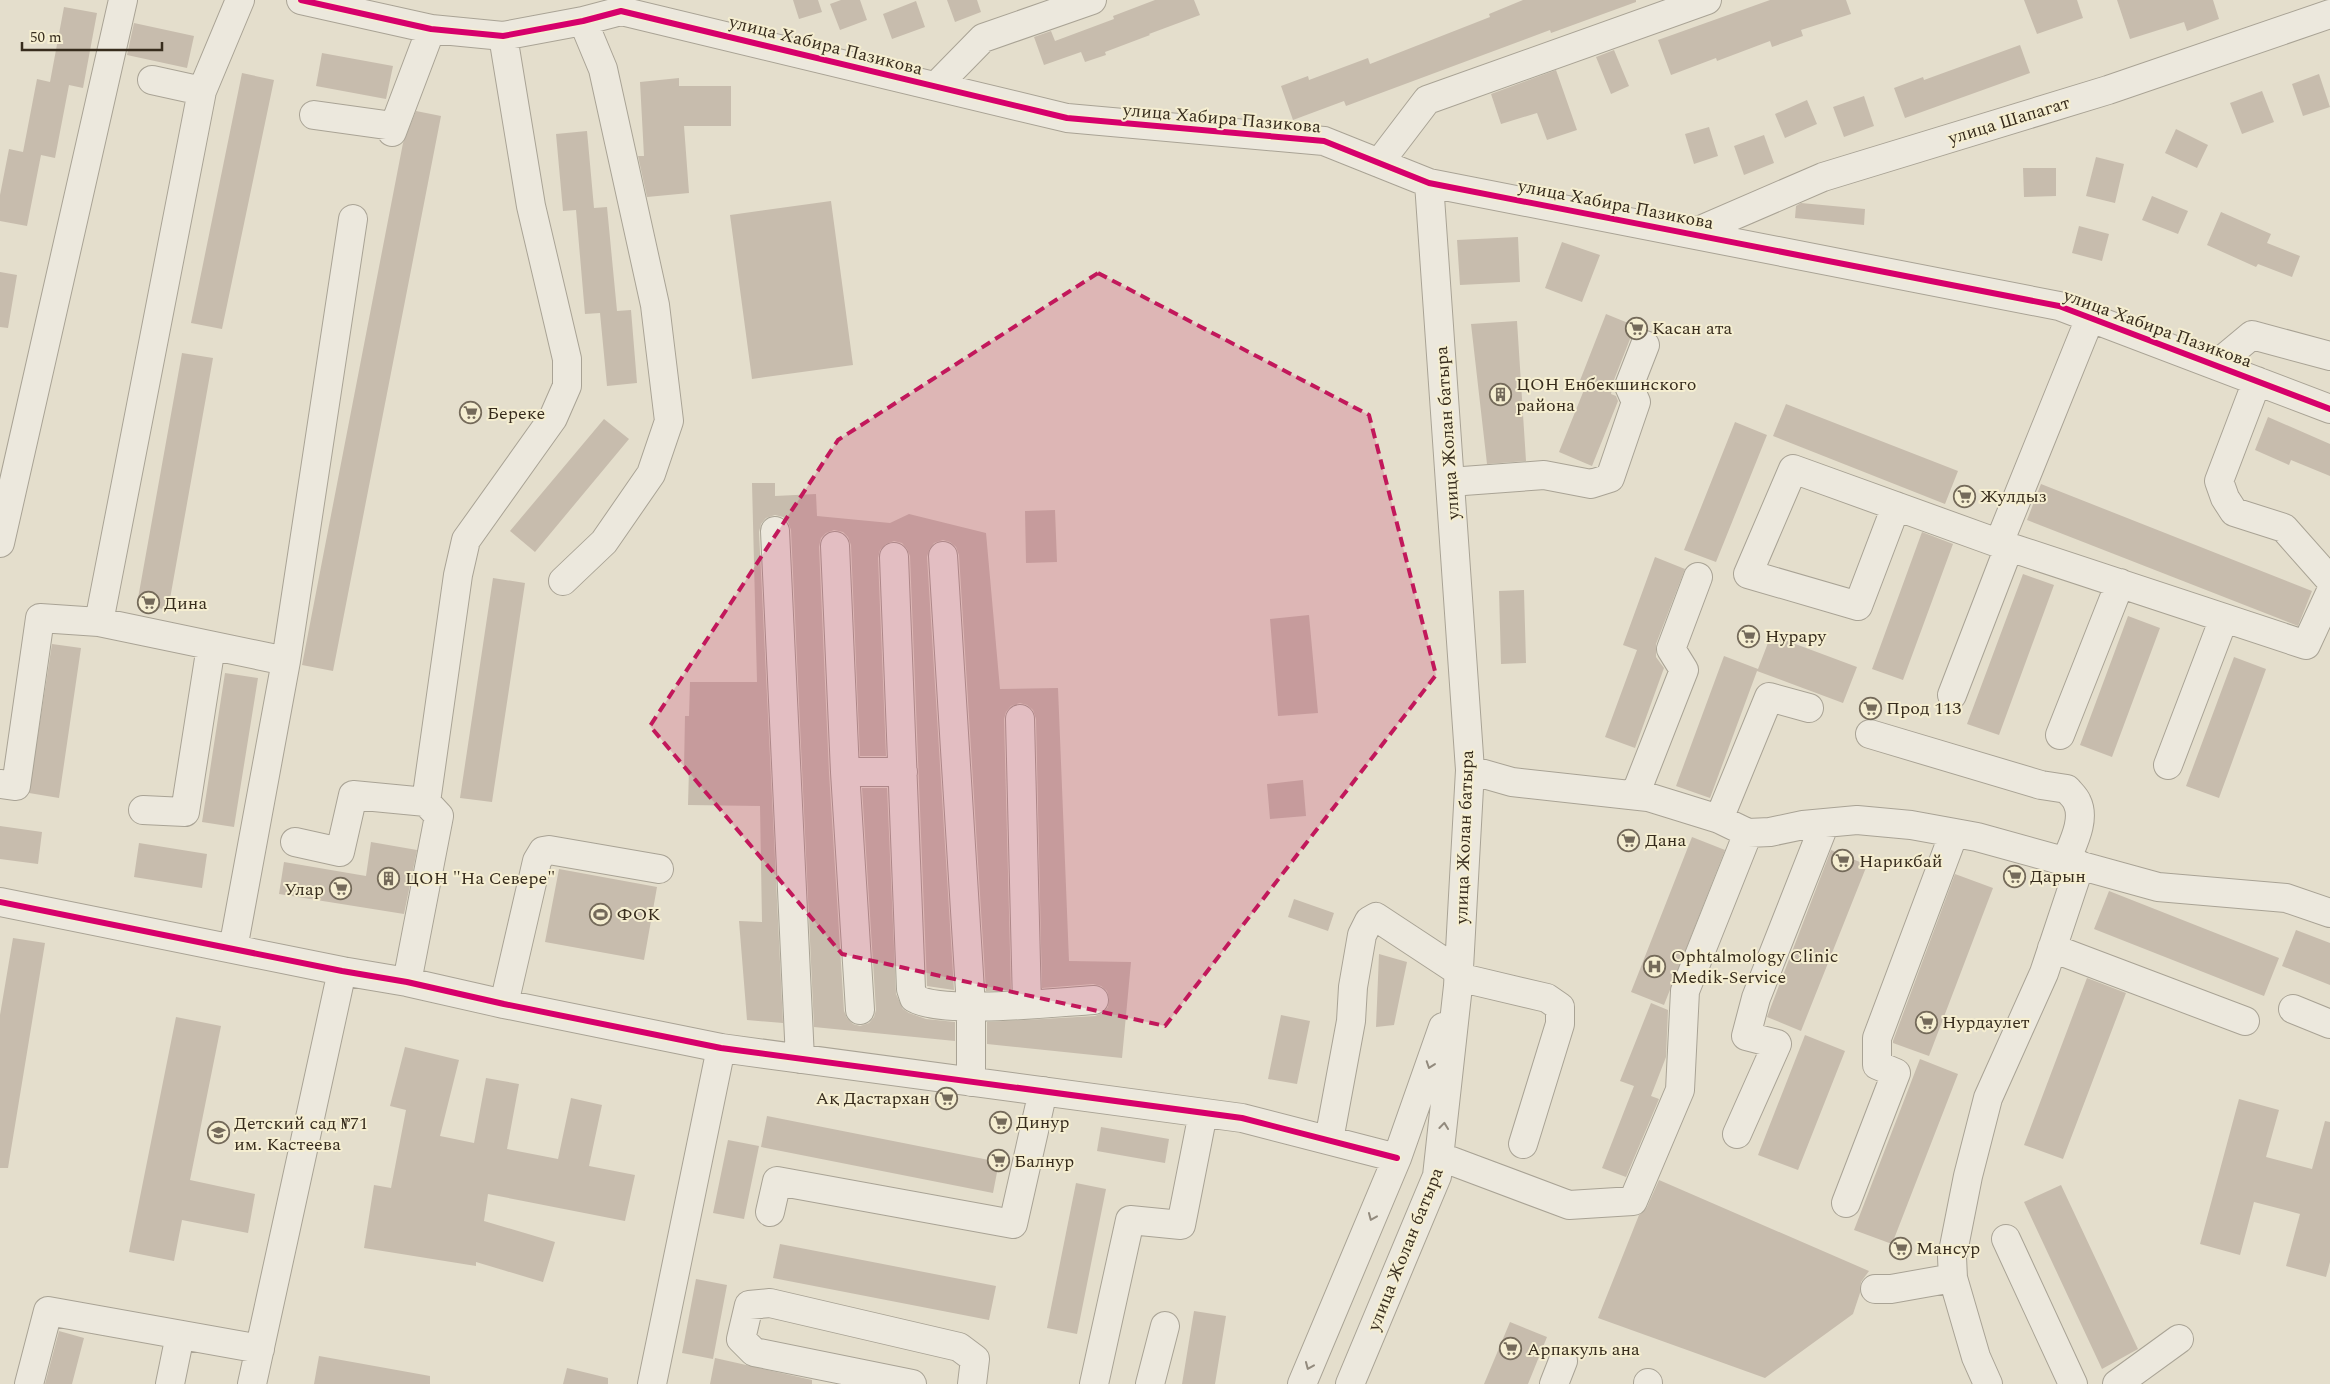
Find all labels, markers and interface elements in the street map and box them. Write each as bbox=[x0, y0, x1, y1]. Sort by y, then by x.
street label: улица Хабира Пазикова bbox=[725, 8, 926, 83]
scale bar bbox=[22, 20, 162, 52]
text: 50 m bbox=[30, 26, 62, 49]
street label: улица Шапагат bbox=[1944, 89, 2073, 152]
street label: улица Хабира Пазикова bbox=[1121, 96, 1322, 141]
street label: улица Хабира Пазикова bbox=[1515, 172, 1716, 237]
street label: улица Хабира Пазикова bbox=[2059, 281, 2256, 375]
place label: Касан ата bbox=[1652, 315, 1733, 342]
supermarket icon: Касан ата bbox=[1624, 316, 1648, 340]
street label: улица Жолан батыра bbox=[1428, 345, 1467, 522]
place label: ЦОН Енбекшинского района bbox=[1516, 371, 1697, 419]
building icon: ЦОН Енбекшинского района bbox=[1488, 382, 1512, 406]
place label: Береке bbox=[487, 400, 545, 427]
supermarket icon: Береке bbox=[459, 401, 483, 425]
place label: Жулдыз bbox=[1980, 483, 2047, 510]
supermarket icon: Жулдыз bbox=[1952, 484, 1976, 508]
place label: Дина bbox=[164, 590, 208, 617]
supermarket icon: Дина bbox=[136, 591, 160, 615]
place label: Нурару bbox=[1765, 623, 1828, 650]
supermarket icon: Нурару bbox=[1737, 624, 1761, 648]
place label: Прод 113 bbox=[1886, 695, 1961, 722]
supermarket icon: Прод 113 bbox=[1858, 696, 1882, 720]
street label: улица Жолан батыра bbox=[1448, 749, 1481, 925]
place label: Дана bbox=[1645, 827, 1686, 854]
supermarket icon: Дана bbox=[1617, 828, 1641, 852]
place label: Нарикбай bbox=[1859, 848, 1943, 875]
supermarket icon: Нарикбай bbox=[1831, 849, 1855, 873]
place label: Дарын bbox=[2030, 863, 2086, 890]
supermarket icon: Дарын bbox=[2002, 864, 2026, 888]
place label: ЦОН "На Севере" bbox=[405, 865, 555, 892]
building icon: ЦОН "На Севере" bbox=[377, 866, 401, 890]
place label: Улар bbox=[284, 876, 324, 903]
supermarket icon: Улар bbox=[328, 877, 352, 901]
place label: ФОК bbox=[617, 901, 660, 928]
sports icon: ФОК bbox=[589, 902, 613, 926]
place label: Ophtalmology Clinic Medik-Service bbox=[1671, 943, 1838, 991]
hospital icon: Ophtalmology Clinic Medik-Service bbox=[1643, 954, 1667, 978]
place label: Нурдаулет bbox=[1942, 1009, 2030, 1036]
supermarket icon: Нурдаулет bbox=[1914, 1010, 1938, 1034]
one-way arrow bbox=[1426, 1060, 1436, 1069]
place label: Ақ Дастархан bbox=[816, 1085, 930, 1112]
supermarket icon: Ақ Дастархан bbox=[934, 1086, 958, 1110]
place label: Динур bbox=[1016, 1109, 1069, 1136]
place label: Детский сад №71 им. Кастеева bbox=[234, 1110, 368, 1158]
supermarket icon: Динур bbox=[988, 1110, 1012, 1134]
school or university icon: Детский сад №71 им. Кастеева bbox=[206, 1121, 230, 1145]
one-way arrow bbox=[1438, 1121, 1449, 1129]
place label: Балнур bbox=[1014, 1148, 1074, 1175]
supermarket icon: Балнур bbox=[986, 1149, 1010, 1173]
street label: улица Жолан батыра bbox=[1360, 1163, 1451, 1336]
one-way arrow bbox=[1368, 1212, 1379, 1221]
place label: Мансур bbox=[1916, 1235, 1980, 1262]
supermarket icon: Мансур bbox=[1888, 1236, 1912, 1260]
place label: Арпакуль ана bbox=[1527, 1336, 1640, 1363]
supermarket icon: Арпакуль ана bbox=[1499, 1337, 1523, 1361]
one-way arrow bbox=[1305, 1362, 1315, 1370]

